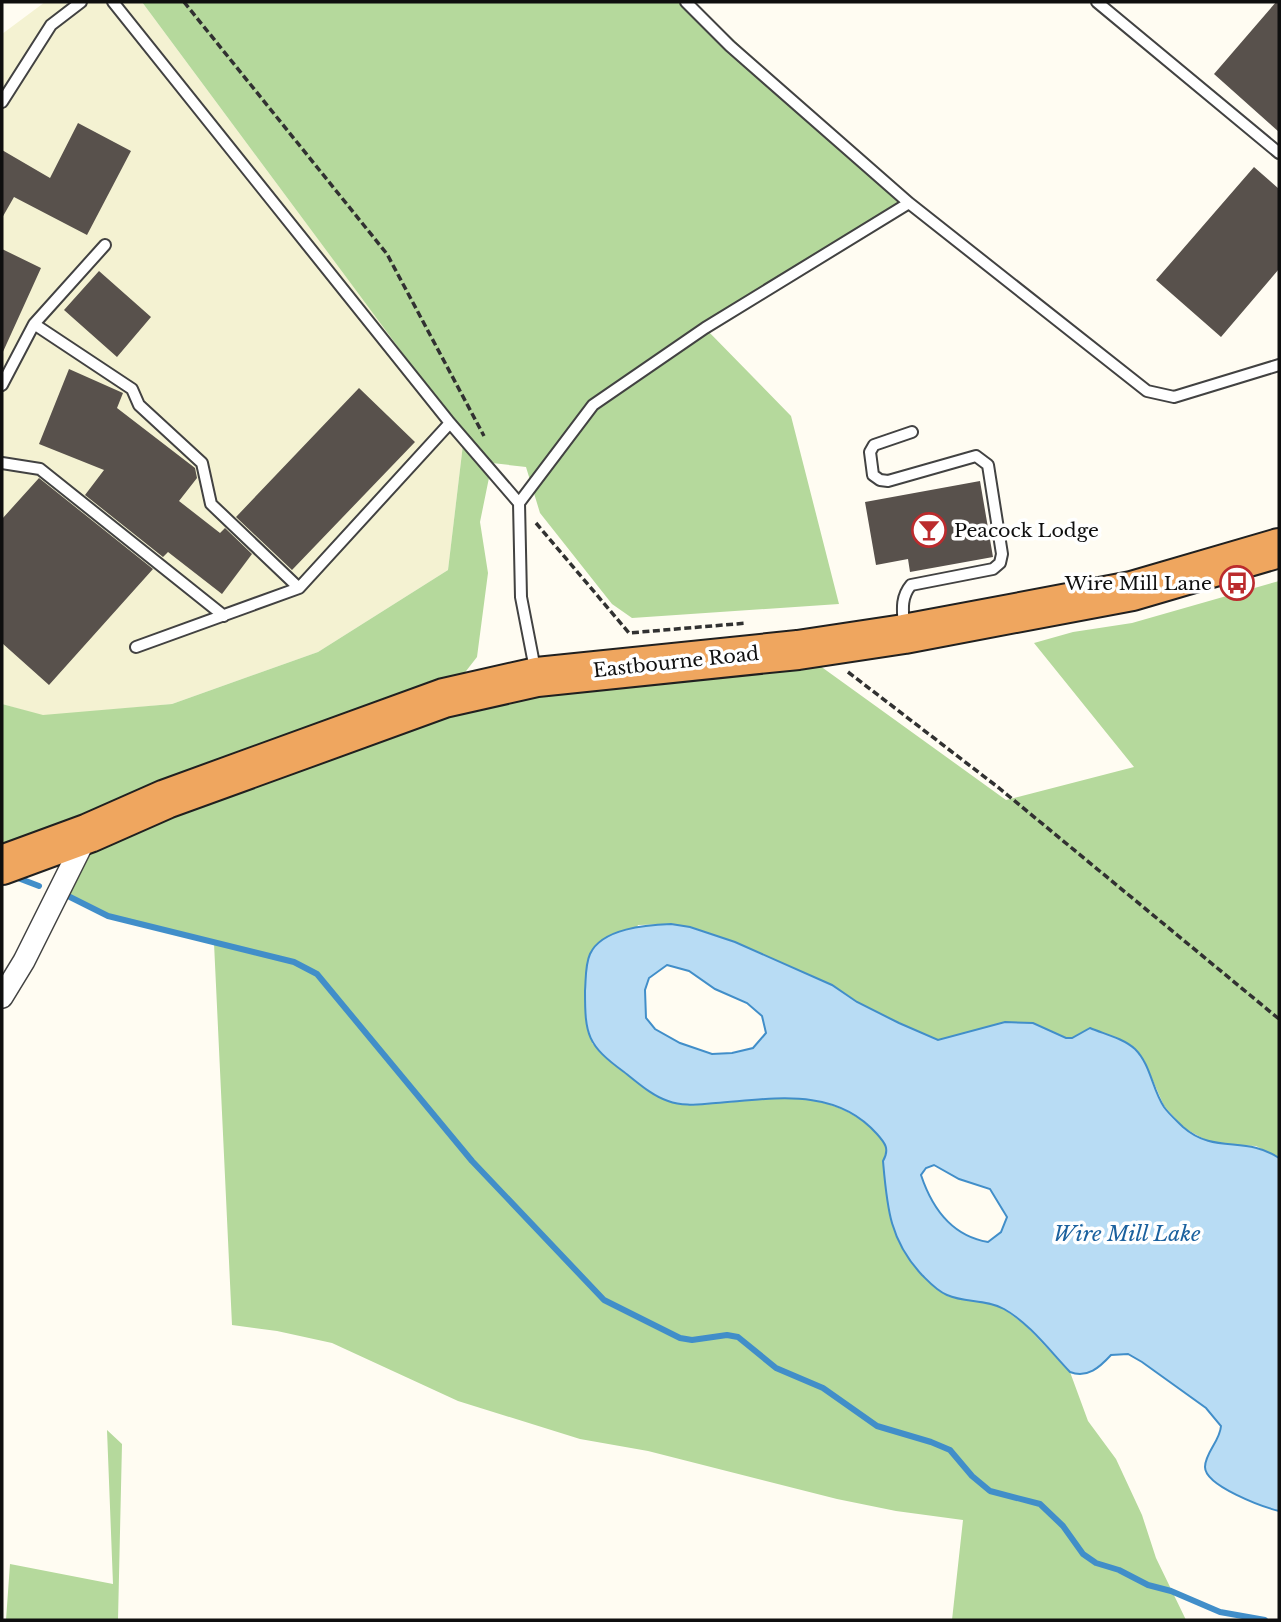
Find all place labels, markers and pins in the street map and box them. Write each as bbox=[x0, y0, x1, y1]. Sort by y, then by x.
bar icon: Peacock Lodge bbox=[910, 511, 948, 549]
place label: Peacock Lodge bbox=[954, 519, 1099, 542]
bus stop icon: Wire Mill Lane bbox=[1218, 564, 1256, 602]
place label: Wire Mill Lane bbox=[1064, 572, 1212, 595]

